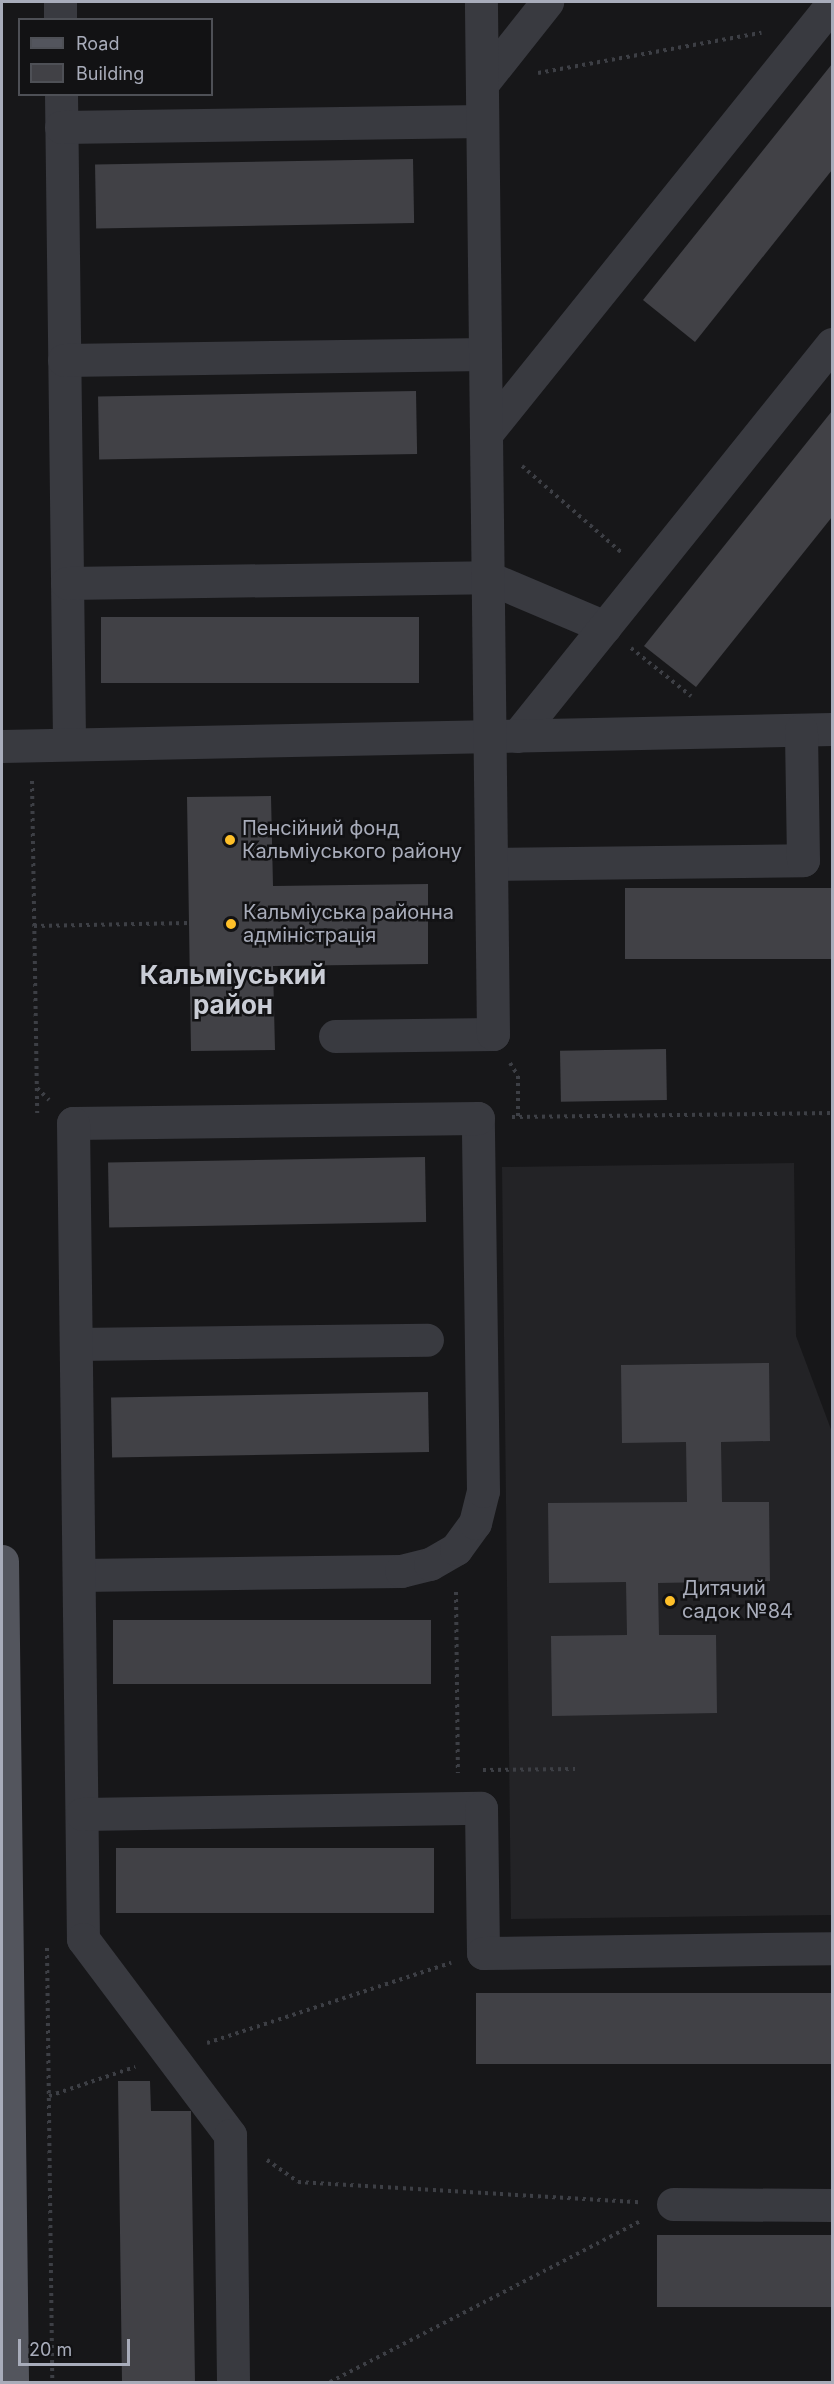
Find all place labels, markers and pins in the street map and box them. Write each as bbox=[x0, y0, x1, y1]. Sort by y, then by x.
place label: Пенсійний фонд Кальміуського району bbox=[242, 816, 462, 863]
marker: Пенсійний фонд Кальміуського району bbox=[223, 833, 237, 847]
place label: Кальміуська районна адміністрація bbox=[243, 900, 454, 947]
marker: Кальміуська районна адміністрація bbox=[224, 917, 238, 931]
place label: Дитячий садок №84 bbox=[682, 1577, 793, 1624]
marker: Дитячий садок №84 bbox=[663, 1594, 677, 1608]

